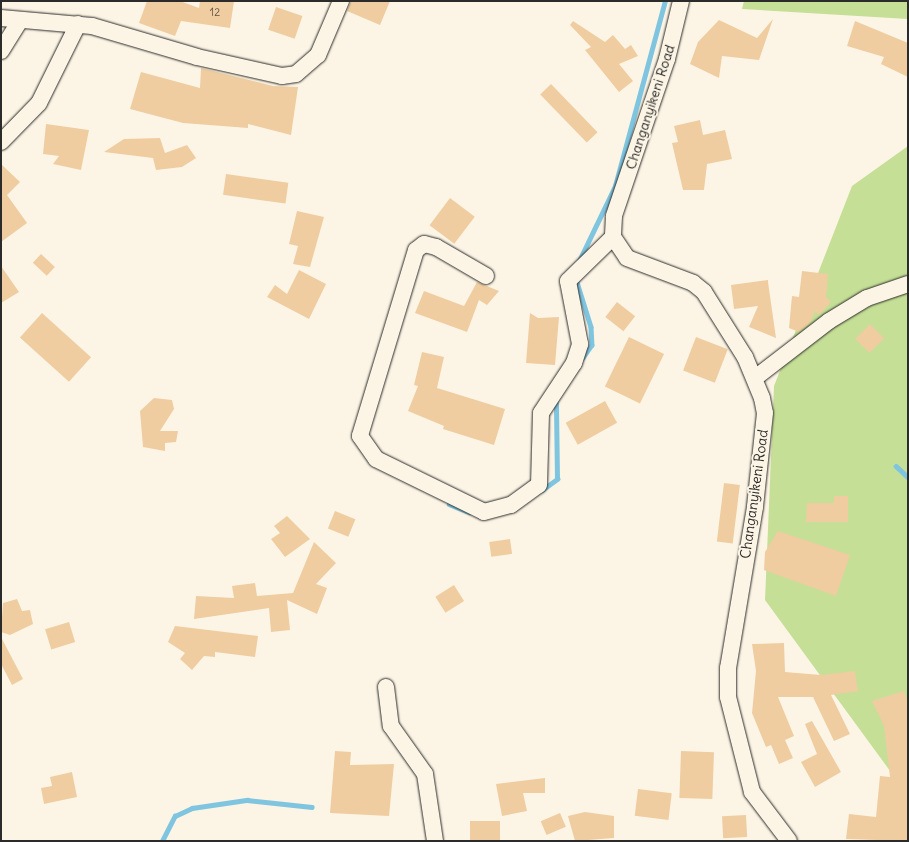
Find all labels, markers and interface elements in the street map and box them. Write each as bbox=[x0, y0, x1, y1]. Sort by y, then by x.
house number: 12 bbox=[210, 5, 220, 19]
street label: Changanyikeni Road bbox=[622, 42, 678, 172]
street label: Changanyikeni Road bbox=[737, 428, 771, 560]

